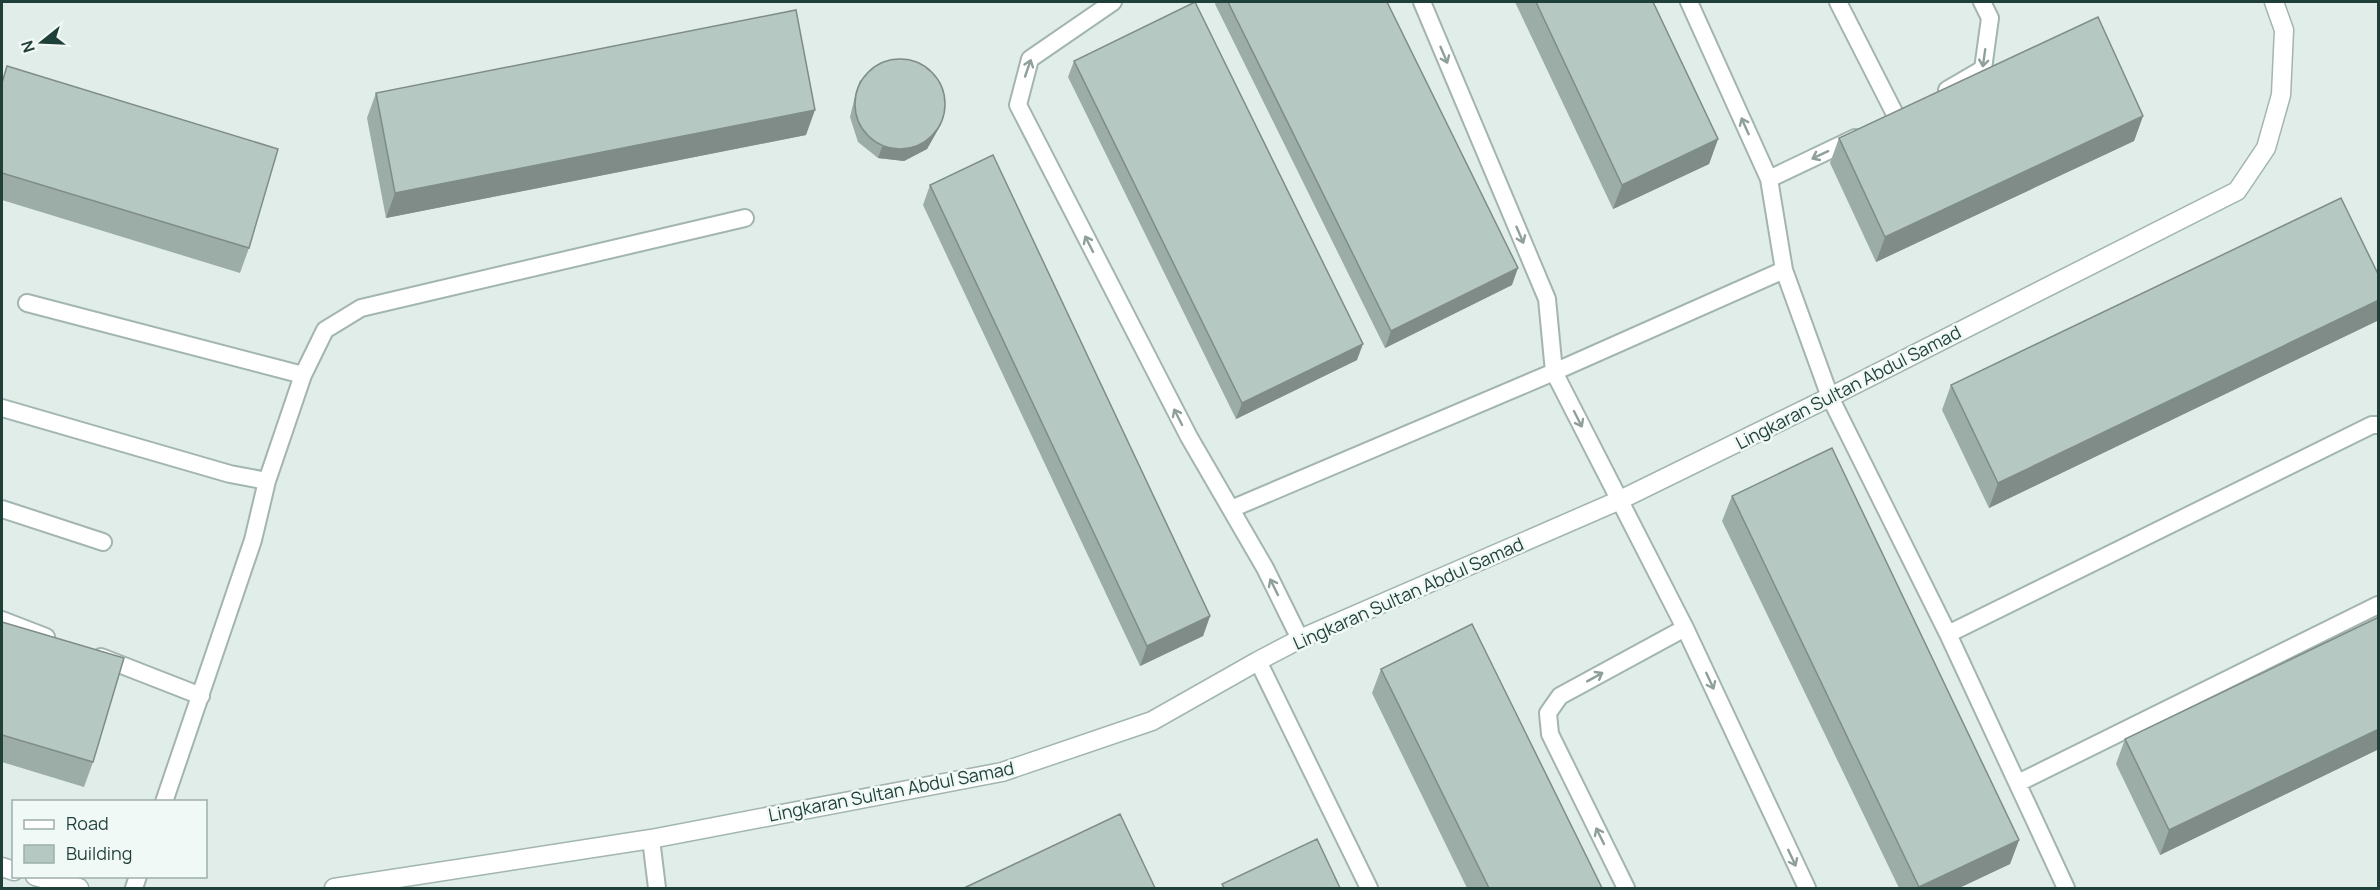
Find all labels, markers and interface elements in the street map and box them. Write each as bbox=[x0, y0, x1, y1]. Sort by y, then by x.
north arrow bbox=[12, 12, 72, 72]
text: N bbox=[15, 38, 40, 56]
one-way arrow bbox=[1439, 46, 1450, 64]
one-way arrow bbox=[1979, 47, 1990, 67]
one-way arrow bbox=[1024, 59, 1035, 78]
one-way arrow bbox=[1739, 117, 1750, 135]
one-way arrow bbox=[1812, 149, 1830, 161]
one-way arrow bbox=[1515, 225, 1526, 244]
one-way arrow bbox=[1083, 235, 1094, 253]
street label: Lingkaran Sultan Abdul Samad bbox=[1731, 320, 1965, 454]
one-way arrow bbox=[1172, 408, 1184, 426]
one-way arrow bbox=[1573, 409, 1584, 427]
street label: Lingkaran Sultan Abdul Samad bbox=[1289, 531, 1527, 655]
one-way arrow bbox=[1268, 578, 1279, 596]
one-way arrow bbox=[1585, 671, 1603, 682]
one-way arrow bbox=[1704, 671, 1716, 689]
street label: Lingkaran Sultan Abdul Samad bbox=[766, 755, 1016, 827]
legend bbox=[12, 800, 207, 878]
text: Road bbox=[66, 811, 109, 835]
one-way arrow bbox=[1594, 828, 1606, 846]
text: Building bbox=[66, 841, 132, 865]
one-way arrow bbox=[1787, 848, 1799, 866]

